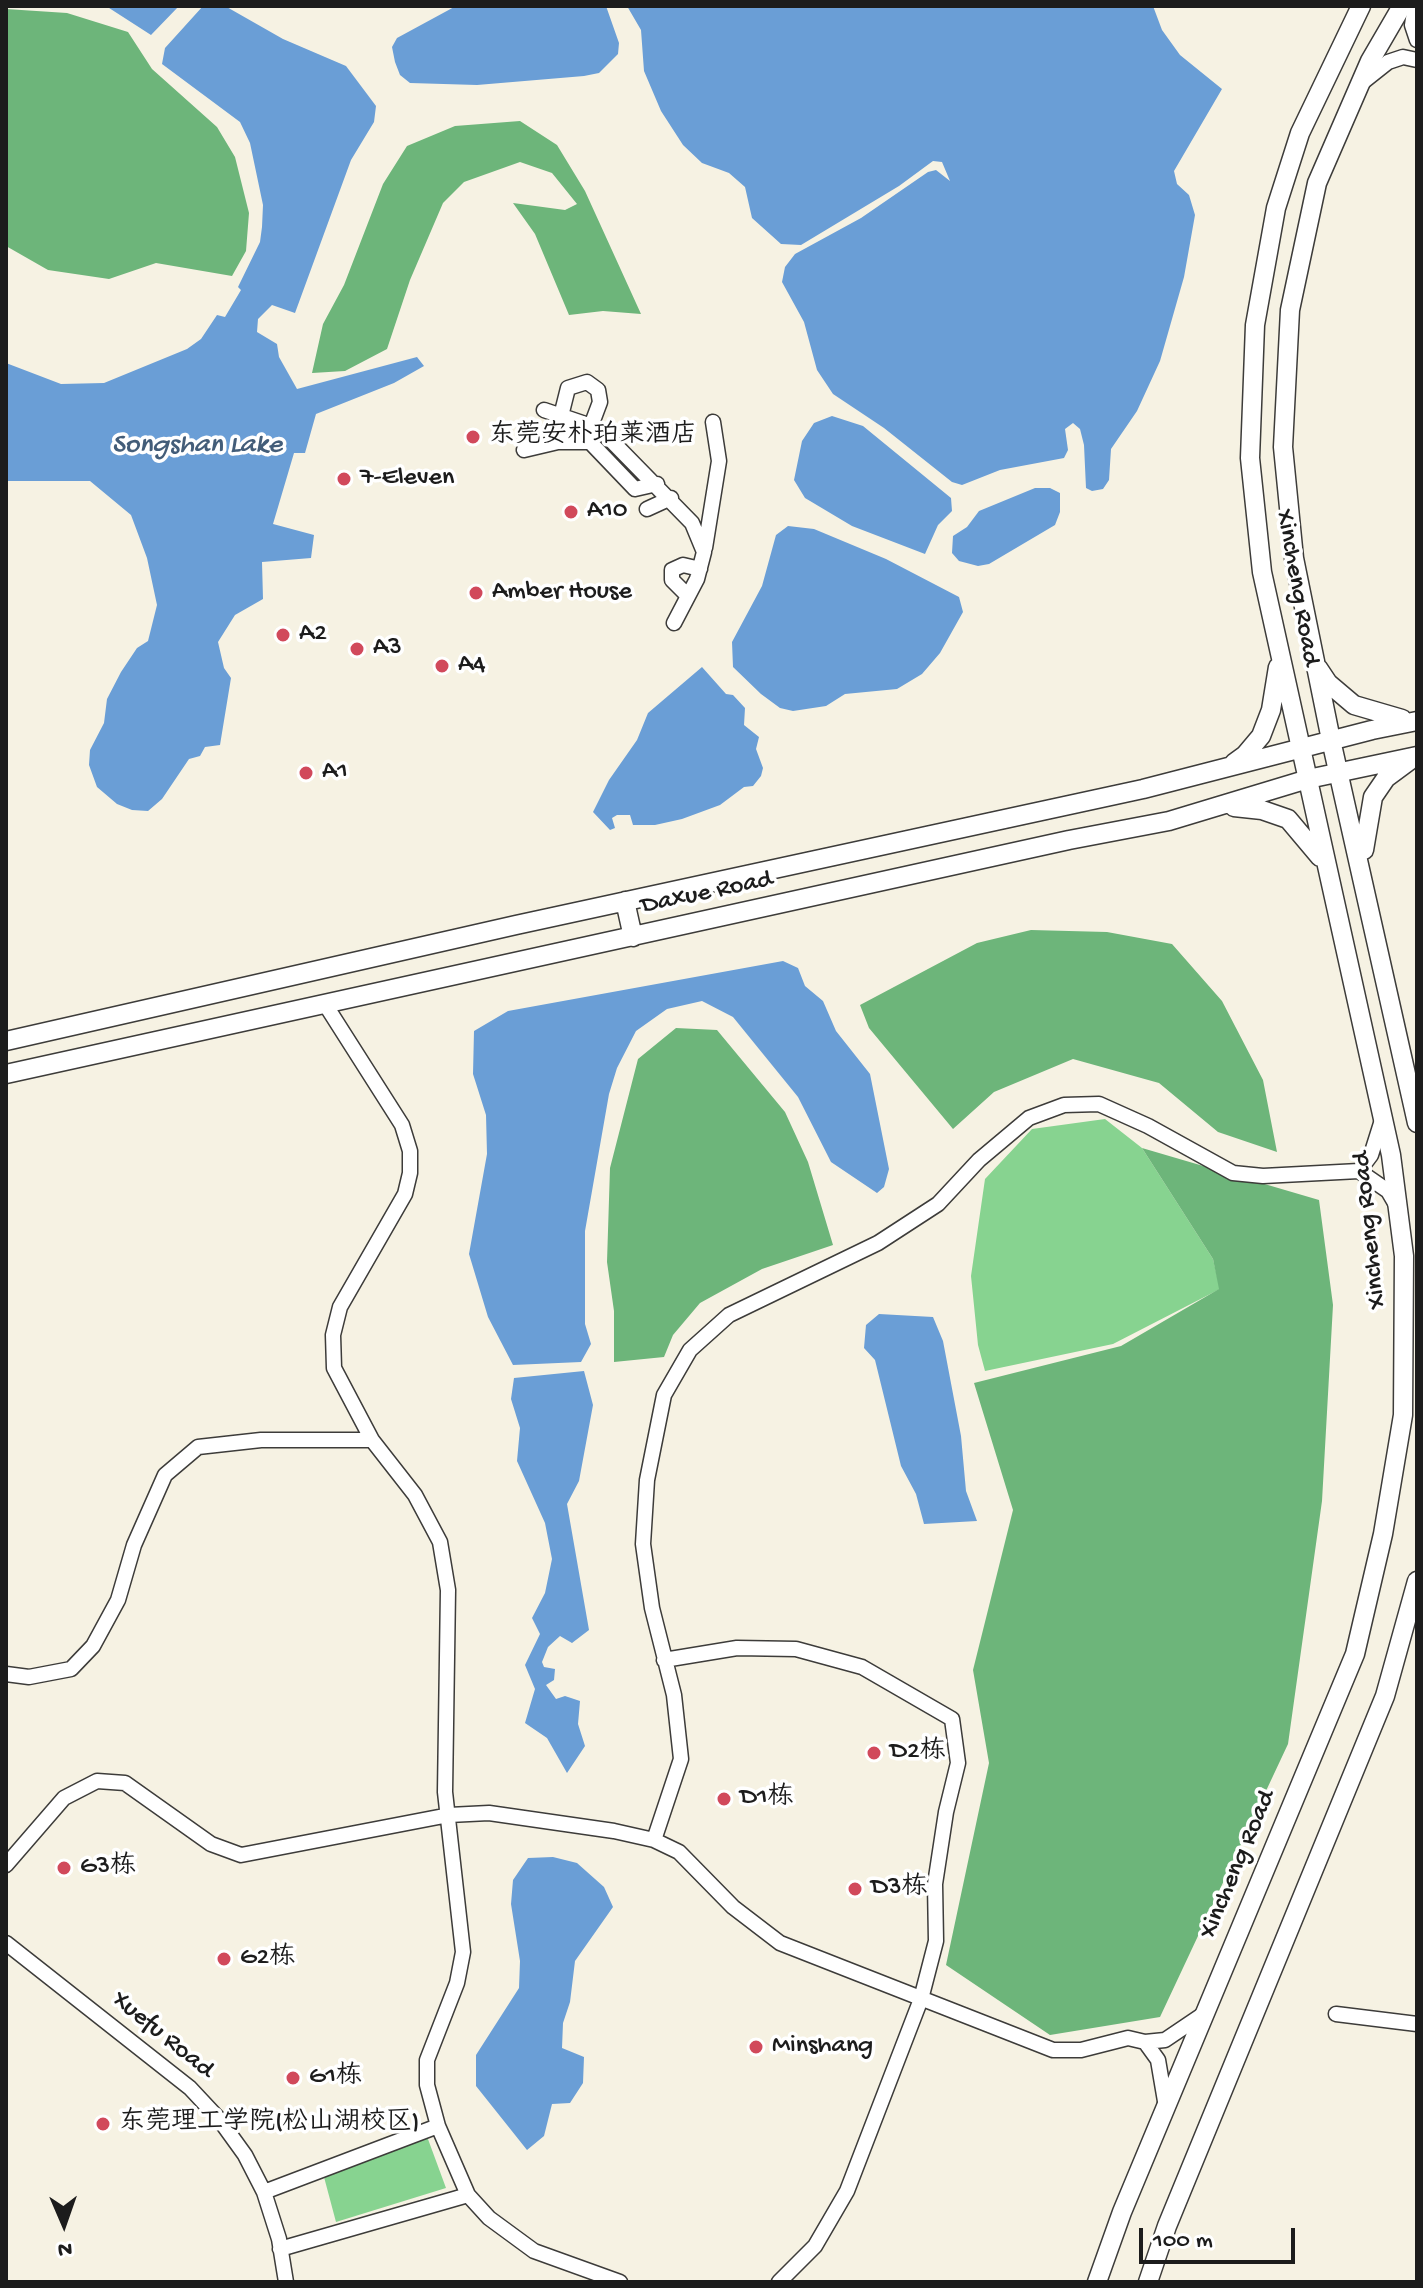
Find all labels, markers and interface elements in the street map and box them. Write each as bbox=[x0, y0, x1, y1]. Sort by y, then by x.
place label: 东莞安朴珀莱酒店 bbox=[489, 421, 697, 453]
marker: 东莞安朴珀莱酒店 bbox=[464, 428, 482, 446]
water label: Songshan Lake bbox=[112, 430, 282, 464]
place label: 7-Eleven bbox=[360, 463, 454, 495]
marker: 7-Eleven bbox=[335, 470, 353, 488]
place label: A10 bbox=[587, 496, 628, 528]
marker: A10 bbox=[562, 503, 580, 521]
street label: Xincheng Road bbox=[1267, 507, 1325, 669]
place label: Amber House bbox=[492, 577, 632, 609]
marker: Amber House bbox=[467, 584, 485, 602]
place label: A2 bbox=[299, 619, 327, 651]
marker: A2 bbox=[274, 626, 292, 644]
place label: A3 bbox=[373, 633, 402, 665]
marker: A3 bbox=[348, 640, 366, 658]
place label: A4 bbox=[458, 650, 486, 682]
marker: A4 bbox=[433, 657, 451, 675]
place label: A1 bbox=[322, 757, 348, 789]
marker: A1 bbox=[297, 764, 315, 782]
street label: Daxue Road bbox=[638, 865, 776, 923]
street label: Xincheng Road bbox=[1347, 1150, 1395, 1310]
place label: D2栋 bbox=[890, 1737, 946, 1769]
marker: D2栋 bbox=[865, 1744, 883, 1762]
place label: D1栋 bbox=[740, 1783, 793, 1815]
street label: Xincheng Road bbox=[1194, 1786, 1284, 1944]
marker: D1栋 bbox=[715, 1790, 733, 1808]
place label: G3栋 bbox=[80, 1852, 136, 1884]
marker: G3栋 bbox=[55, 1859, 73, 1877]
place label: D3栋 bbox=[871, 1873, 927, 1905]
marker: D3栋 bbox=[846, 1880, 864, 1898]
place label: G2栋 bbox=[240, 1943, 295, 1975]
marker: G2栋 bbox=[215, 1950, 233, 1968]
street label: Xuefu Road bbox=[105, 1985, 219, 2087]
place label: Minshang bbox=[772, 2031, 873, 2063]
marker: Minshang bbox=[747, 2038, 765, 2056]
place label: G1栋 bbox=[309, 2062, 362, 2094]
marker: G1栋 bbox=[284, 2069, 302, 2087]
place label: 东莞理工学院(松山湖校区) bbox=[119, 2108, 420, 2140]
marker: 东莞理工学院(松山湖校区) bbox=[94, 2115, 112, 2133]
north arrow bbox=[24, 2184, 104, 2264]
scale bar bbox=[1143, 2212, 1299, 2262]
text: 100 m bbox=[1153, 2227, 1213, 2256]
text: N bbox=[57, 2235, 72, 2261]

